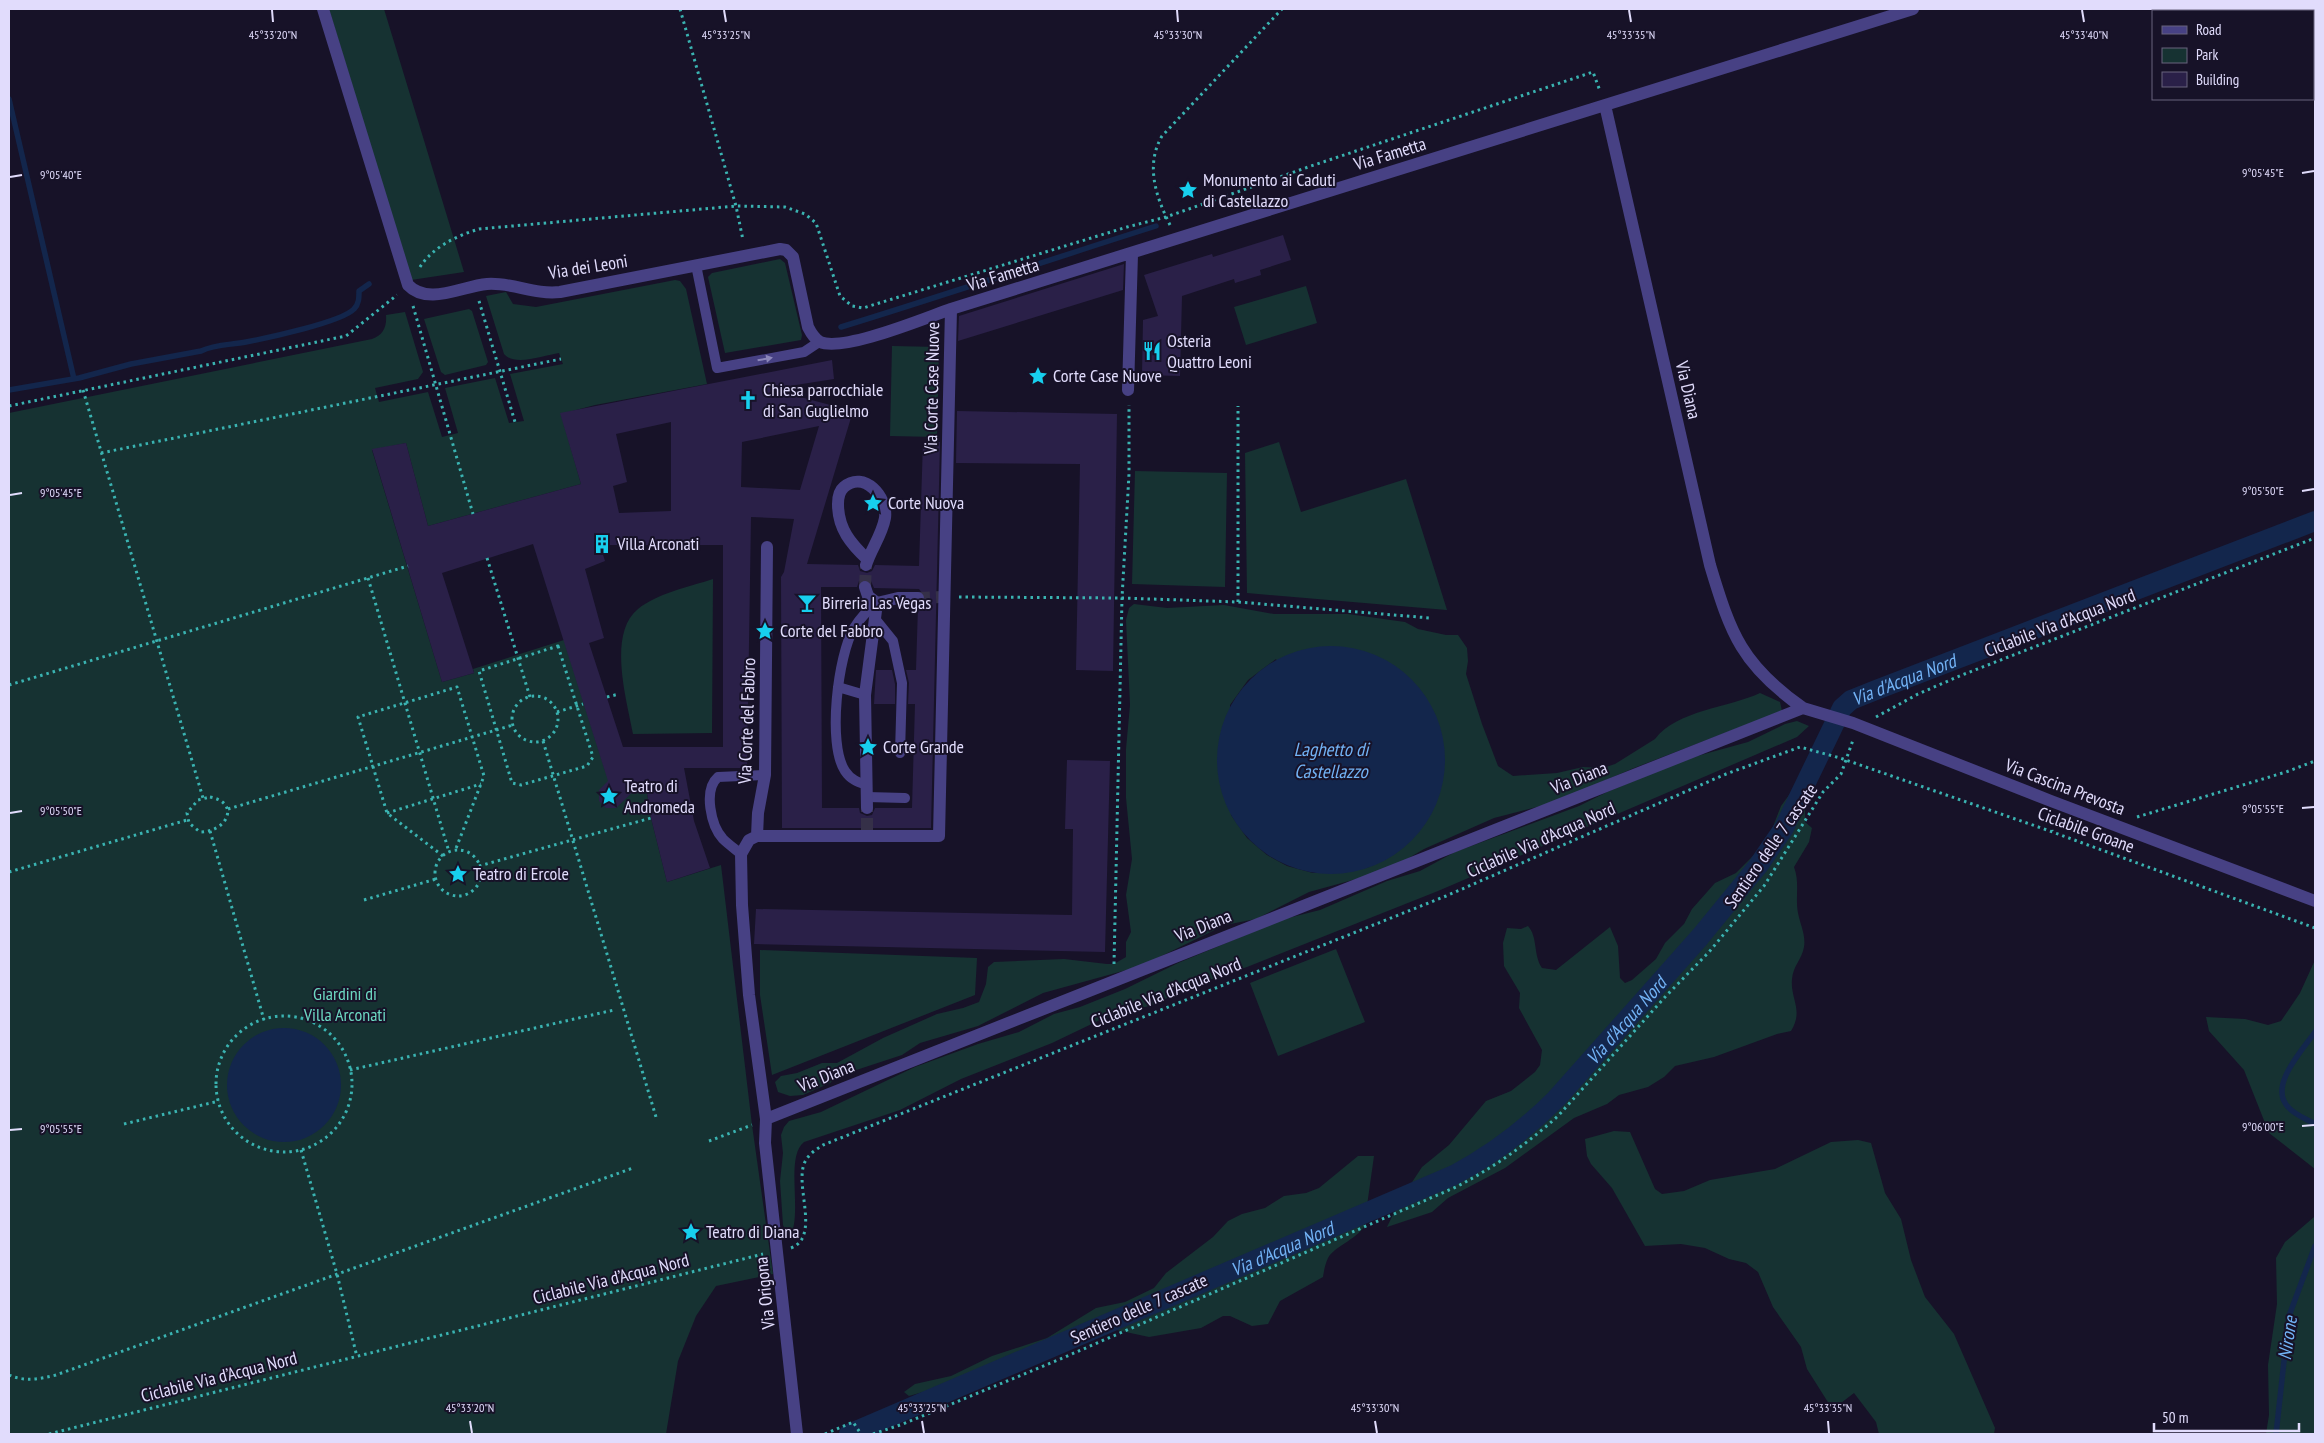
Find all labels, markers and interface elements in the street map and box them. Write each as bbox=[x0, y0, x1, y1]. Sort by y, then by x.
legend bbox=[2152, 10, 2314, 100]
text: Road bbox=[2196, 20, 2222, 39]
text: 45°33'20"N bbox=[249, 27, 297, 42]
text: 45°33'25"N bbox=[702, 27, 750, 42]
text: 45°33'30"N bbox=[1154, 27, 1202, 42]
text: 45°33'35"N bbox=[1607, 27, 1655, 42]
text: 45°33'40"N bbox=[2060, 27, 2108, 42]
text: Park bbox=[2196, 45, 2218, 64]
text: Building bbox=[2196, 70, 2239, 89]
street label: Via Fametta bbox=[1350, 132, 1429, 176]
text: 9°05'45"E bbox=[2242, 165, 2284, 180]
text: 9°05'40"E bbox=[40, 167, 82, 182]
place label: Monumento ai Caduti di Castellazzo bbox=[1203, 168, 1336, 212]
place icon: Monumento ai Caduti di Castellazzo bbox=[1177, 179, 1199, 201]
street label: Via dei Leoni bbox=[546, 249, 629, 284]
street label: Via Fametta bbox=[963, 253, 1042, 297]
street label: Via Corte Case Nuove bbox=[919, 322, 944, 455]
place label: Osteria Quattro Leoni bbox=[1167, 329, 1252, 373]
restaurant icon: Osteria Quattro Leoni bbox=[1141, 340, 1163, 362]
one-way arrow bbox=[757, 355, 773, 363]
street label: Via Diana bbox=[1670, 358, 1706, 421]
place label: Corte Case Nuove bbox=[1053, 364, 1162, 387]
place icon: Corte Case Nuove bbox=[1027, 365, 1049, 387]
place label: Chiesa parrocchiale di San Guglielmo bbox=[763, 378, 883, 422]
church icon: Chiesa parrocchiale di San Guglielmo bbox=[737, 389, 759, 411]
text: 9°05'50"E bbox=[2242, 483, 2284, 498]
text: 9°05'45"E bbox=[40, 485, 82, 500]
place label: Corte Nuova bbox=[888, 491, 964, 514]
place icon: Corte Nuova bbox=[862, 492, 884, 514]
place label: Villa Arconati bbox=[616, 532, 699, 555]
building icon: Villa Arconati bbox=[591, 533, 613, 555]
street label: Ciclabile Via d’Acqua Nord bbox=[1981, 583, 2139, 662]
place label: Birreria Las Vegas bbox=[822, 591, 931, 614]
bar icon: Birreria Las Vegas bbox=[796, 592, 818, 614]
place label: Corte del Fabbro bbox=[780, 619, 883, 642]
place icon: Corte del Fabbro bbox=[754, 620, 776, 642]
water label: Via d'Acqua Nord bbox=[1848, 648, 1962, 711]
street label: Via Corte del Fabbro bbox=[733, 657, 760, 786]
place label: Corte Grande bbox=[883, 735, 964, 758]
place icon: Corte Grande bbox=[857, 736, 879, 758]
water label: Laghetto di Castellazzo bbox=[1294, 737, 1371, 783]
street label: Via Cascina Prevosta bbox=[2001, 753, 2128, 820]
street label: Via Diana bbox=[1546, 756, 1610, 800]
place label: Teatro di Andromeda bbox=[624, 774, 695, 818]
street label: Sentiero delle 7 cascate bbox=[1719, 779, 1822, 913]
place icon: Teatro di Andromeda bbox=[598, 785, 620, 807]
street label: Ciclabile Via d’Acqua Nord bbox=[1463, 796, 1619, 883]
street label: Ciclabile Groane bbox=[2035, 801, 2138, 858]
text: 9°05'55"E bbox=[2242, 801, 2284, 816]
text: 9°05'50"E bbox=[40, 803, 82, 818]
place label: Teatro di Ercole bbox=[473, 862, 569, 885]
place icon: Teatro di Ercole bbox=[447, 863, 469, 885]
street label: Via Diana bbox=[1170, 904, 1234, 948]
street label: Ciclabile Via d’Acqua Nord bbox=[1087, 952, 1244, 1033]
water label: Via d'Acqua Nord bbox=[1581, 969, 1673, 1069]
park label: Giardini di Villa Arconati bbox=[303, 982, 386, 1026]
street label: Via Diana bbox=[793, 1054, 857, 1098]
text: 9°06'00"E bbox=[2242, 1119, 2284, 1134]
text: 9°05'55"E bbox=[40, 1121, 82, 1136]
water label: Via d'Acqua Nord bbox=[1227, 1215, 1340, 1281]
place label: Teatro di Diana bbox=[706, 1220, 799, 1243]
place icon: Teatro di Diana bbox=[680, 1221, 702, 1243]
street label: Ciclabile Via d’Acqua Nord bbox=[530, 1248, 691, 1309]
street label: Via Origona bbox=[749, 1256, 780, 1331]
street label: Sentiero delle 7 cascate bbox=[1067, 1268, 1211, 1349]
water label: Nirone bbox=[2272, 1313, 2302, 1361]
street label: Ciclabile Via d’Acqua Nord bbox=[138, 1346, 299, 1407]
text: 45°33'20"N bbox=[446, 1400, 494, 1415]
text: 45°33'25"N bbox=[898, 1400, 946, 1415]
text: 45°33'30"N bbox=[1351, 1400, 1399, 1415]
text: 45°33'35"N bbox=[1804, 1400, 1852, 1415]
scale bar bbox=[2154, 1400, 2299, 1432]
text: 50 m bbox=[2162, 1408, 2188, 1427]

